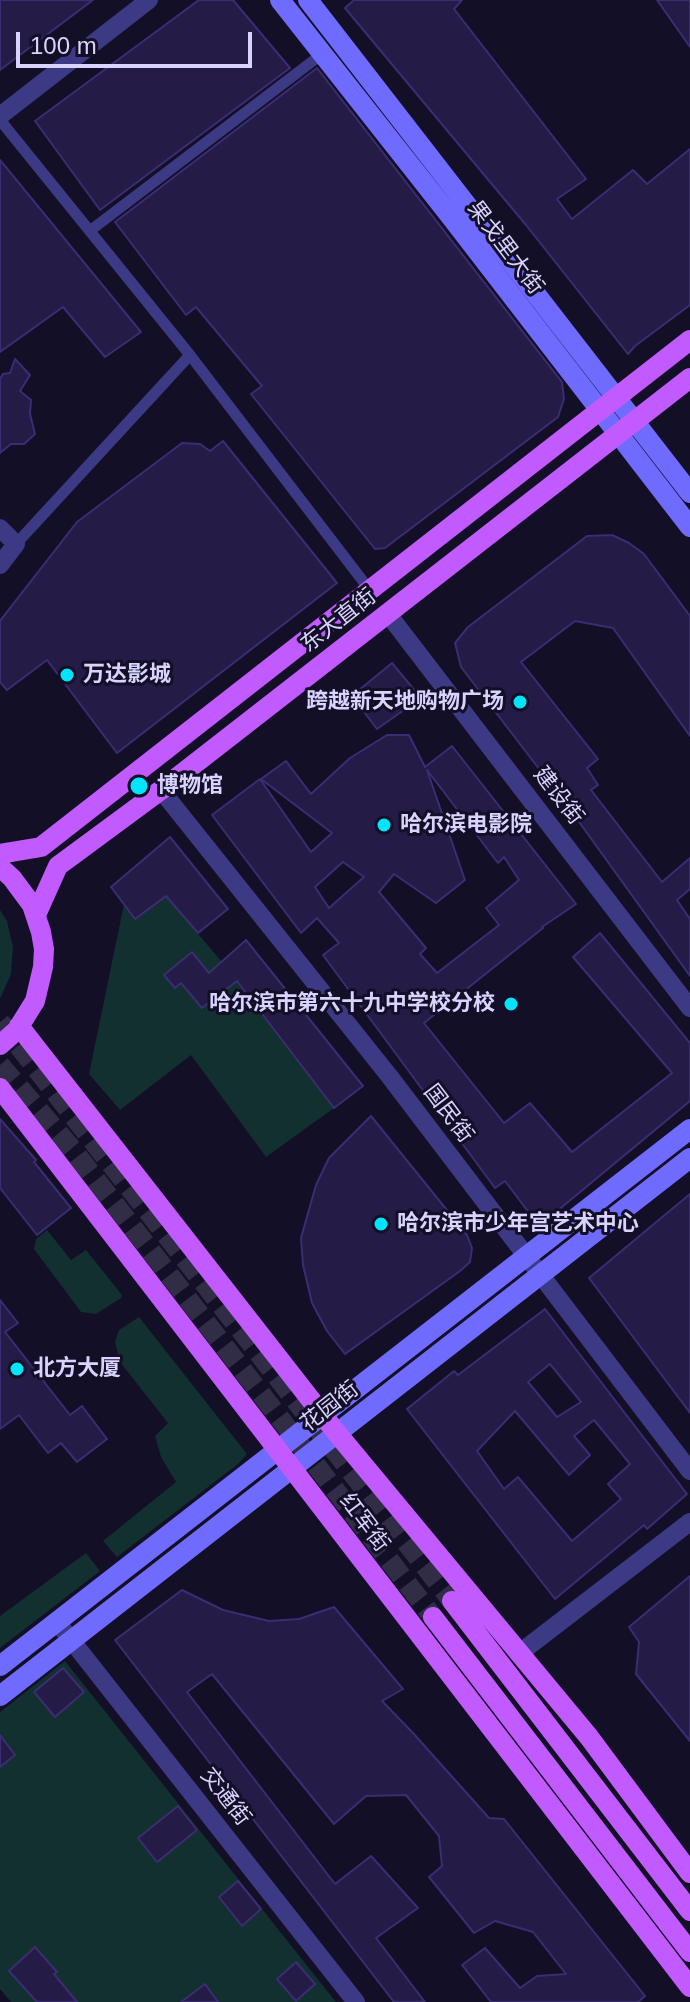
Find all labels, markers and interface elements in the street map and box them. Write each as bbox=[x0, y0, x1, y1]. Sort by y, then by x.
scale bar bbox=[20, 16, 256, 66]
text: 100 m bbox=[30, 32, 97, 59]
street label: 果戈里大街 bbox=[461, 196, 549, 300]
street label: 东大直街 bbox=[296, 584, 382, 658]
place label: 万达影城 bbox=[83, 662, 171, 688]
marker: 万达影城 bbox=[58, 666, 76, 684]
place label: 跨越新天地购物广场 bbox=[306, 689, 504, 715]
marker: 跨越新天地购物广场 bbox=[511, 693, 529, 711]
street label: 建设街 bbox=[527, 762, 589, 830]
place label: 博物馆 bbox=[157, 773, 223, 799]
marker: 博物馆 bbox=[128, 775, 150, 797]
place label: 哈尔滨电影院 bbox=[400, 812, 532, 838]
marker: 哈尔滨电影院 bbox=[375, 816, 393, 834]
place label: 哈尔滨市第六十九中学校分校 bbox=[209, 991, 495, 1017]
marker: 哈尔滨市第六十九中学校分校 bbox=[502, 995, 520, 1013]
street label: 国民街 bbox=[418, 1080, 478, 1148]
place label: 哈尔滨市少年宫艺术中心 bbox=[397, 1211, 639, 1237]
marker: 哈尔滨市少年宫艺术中心 bbox=[372, 1215, 390, 1233]
place label: 北方大厦 bbox=[33, 1356, 121, 1382]
marker: 北方大厦 bbox=[8, 1360, 26, 1378]
street label: 花园街 bbox=[296, 1376, 364, 1438]
street label: 红军街 bbox=[334, 1489, 394, 1557]
street label: 交通街 bbox=[194, 1763, 256, 1831]

